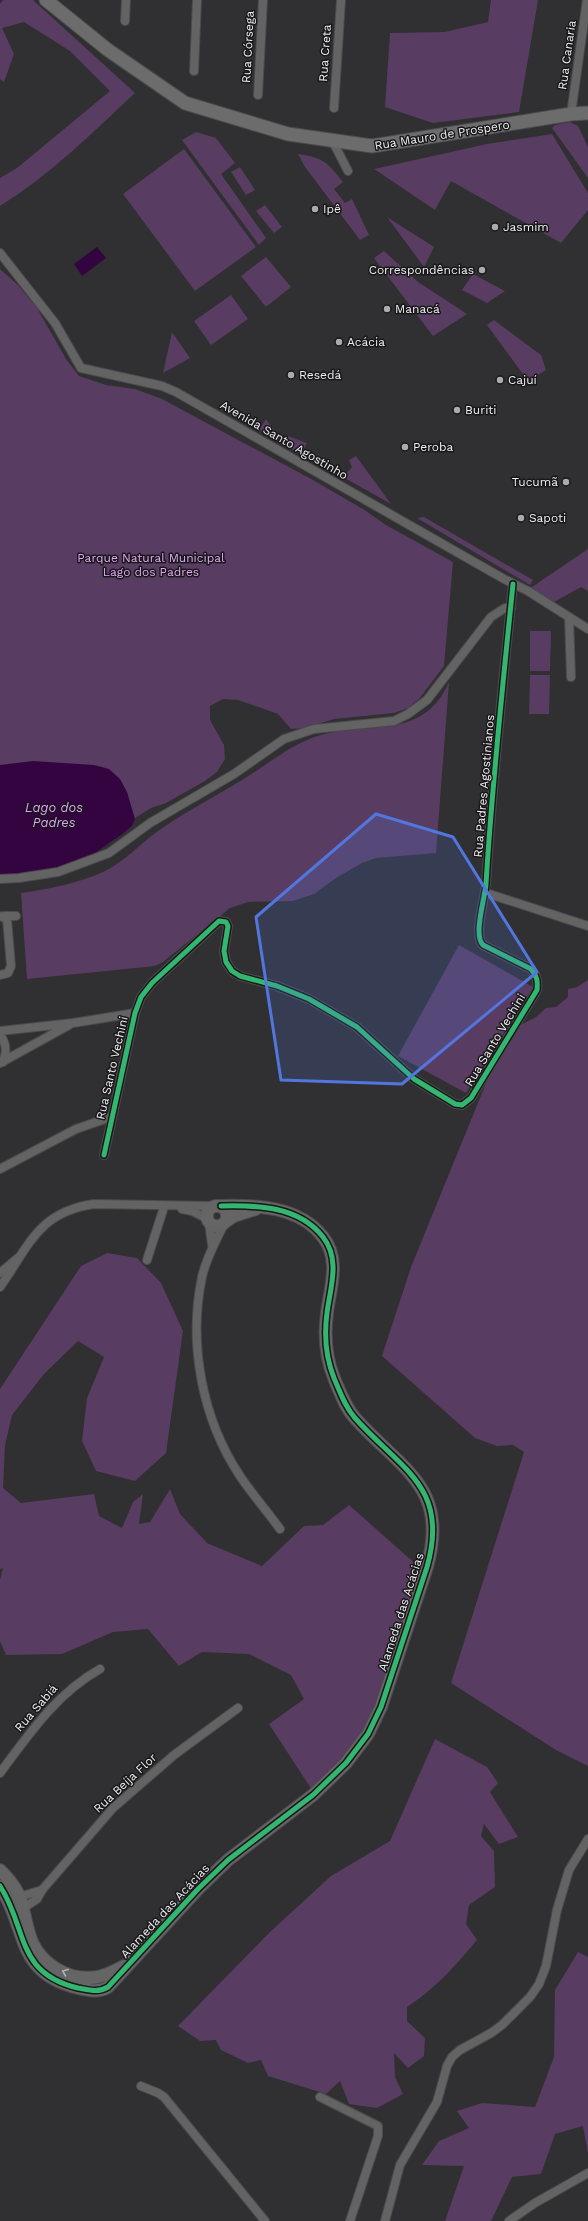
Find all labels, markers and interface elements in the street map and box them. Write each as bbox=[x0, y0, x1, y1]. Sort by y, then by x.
street label: Rua Córsega bbox=[239, 10, 257, 84]
street label: Rua Canaria bbox=[555, 19, 579, 91]
street label: Rua Creta bbox=[316, 24, 334, 82]
street label: Rua Mauro de Prospero bbox=[373, 117, 511, 153]
place label: Ipê bbox=[323, 202, 341, 216]
marker: Ipê bbox=[310, 204, 320, 214]
place label: Jasmim bbox=[503, 220, 549, 234]
marker: Jasmim bbox=[490, 222, 500, 232]
place label: Correspondências bbox=[369, 263, 474, 277]
marker: Correspondências bbox=[477, 265, 487, 275]
place label: Manacá bbox=[395, 302, 440, 316]
marker: Manacá bbox=[382, 304, 392, 314]
place label: Acácia bbox=[347, 335, 385, 349]
marker: Acácia bbox=[334, 337, 344, 347]
place label: Resedá bbox=[299, 368, 341, 382]
marker: Resedá bbox=[286, 370, 296, 380]
place label: Cajuí bbox=[508, 373, 537, 387]
marker: Cajuí bbox=[495, 375, 505, 385]
street label: Avenida Santo Agostinho bbox=[218, 398, 350, 482]
place label: Buriti bbox=[465, 403, 497, 417]
marker: Buriti bbox=[452, 405, 462, 415]
place label: Peroba bbox=[413, 440, 454, 454]
marker: Peroba bbox=[400, 442, 410, 452]
place label: Tucumã bbox=[512, 475, 558, 489]
marker: Tucumã bbox=[561, 477, 571, 487]
place label: Sapoti bbox=[529, 511, 566, 525]
marker: Sapoti bbox=[516, 513, 526, 523]
park label: Parque Natural Municipal Lago dos Padres bbox=[77, 551, 225, 579]
street label: Rua Padres Agostinianos bbox=[471, 714, 497, 858]
water label: Lago dos Padres bbox=[25, 800, 83, 830]
street label: Rua Santo Vechini bbox=[462, 991, 528, 1089]
street label: Rua Santo Vechini bbox=[93, 1015, 131, 1121]
street label: Alameda das Acácias bbox=[375, 1551, 427, 1673]
street label: Rua Sabiá bbox=[12, 1681, 60, 1734]
street label: Rua Beíja Flor bbox=[91, 1750, 159, 1816]
street label: Alameda das Acácias bbox=[118, 1861, 212, 1961]
one-way arrow bbox=[62, 1969, 69, 1977]

